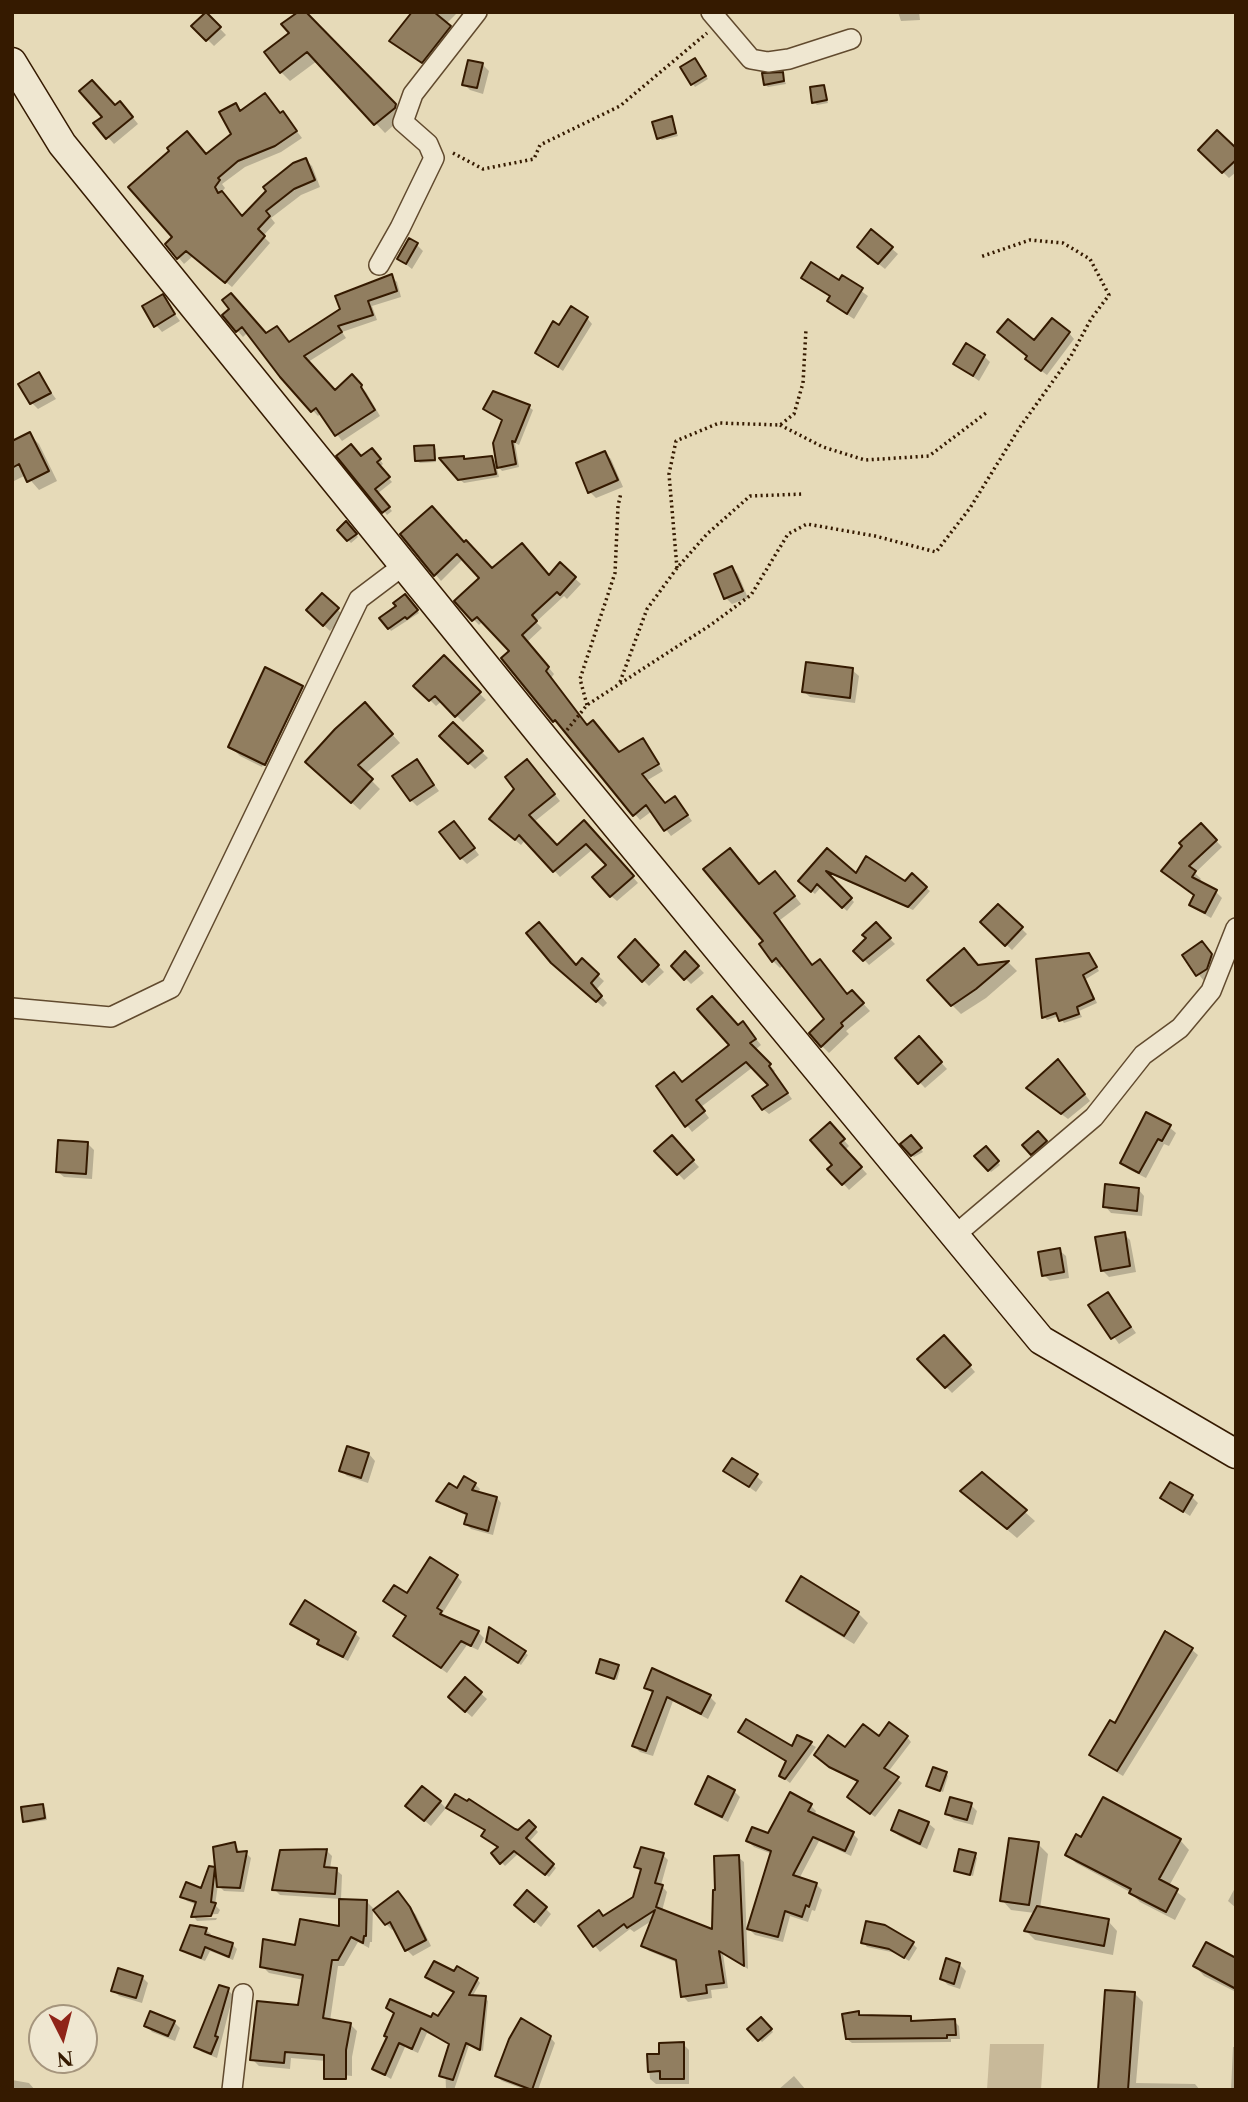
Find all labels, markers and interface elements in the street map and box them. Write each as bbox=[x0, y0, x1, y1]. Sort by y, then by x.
north arrow bbox=[28, 2004, 98, 2074]
text: N bbox=[56, 2046, 74, 2071]

